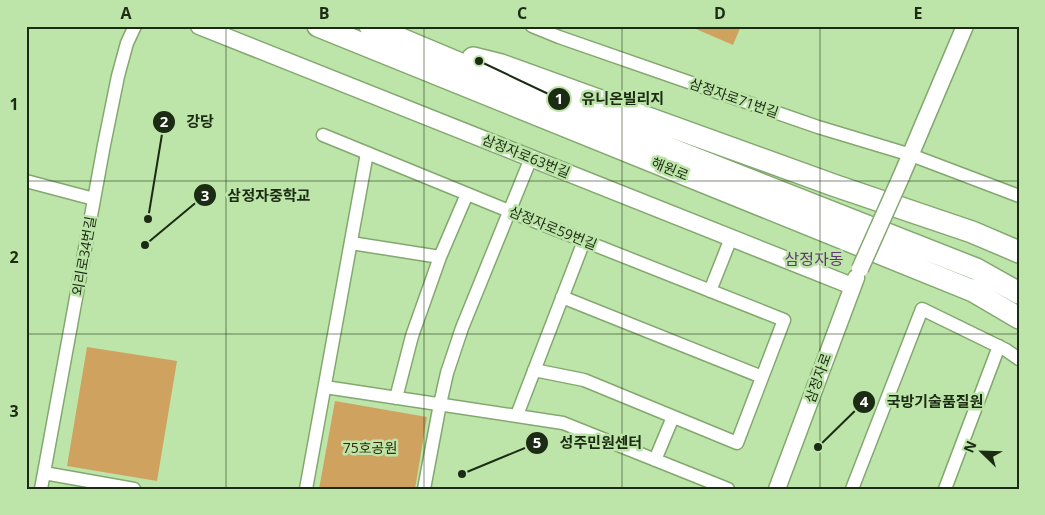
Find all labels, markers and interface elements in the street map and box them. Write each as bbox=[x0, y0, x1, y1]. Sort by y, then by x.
text: A bbox=[120, 2, 132, 24]
text: B bbox=[319, 2, 329, 24]
text: C bbox=[517, 2, 527, 24]
text: D bbox=[714, 2, 726, 24]
text: E bbox=[914, 2, 923, 24]
street label: 삼정자로71번길 bbox=[687, 73, 781, 122]
callout: 유니온빌리지 bbox=[546, 84, 674, 114]
text: 1 bbox=[555, 88, 563, 108]
text: 유니온빌리지 bbox=[582, 88, 664, 108]
text: 1 bbox=[9, 93, 19, 115]
callout: 강당 bbox=[151, 107, 224, 137]
text: 2 bbox=[160, 111, 169, 131]
text: 강당 bbox=[186, 111, 214, 131]
street label: 삼정자로63번길 bbox=[479, 129, 573, 182]
street label: 해원로 bbox=[649, 152, 692, 185]
callout: 삼정자중학교 bbox=[192, 180, 320, 210]
text: 3 bbox=[201, 185, 209, 205]
text: 삼정자중학교 bbox=[228, 185, 311, 205]
street label: 삼정자로59번길 bbox=[506, 201, 600, 254]
street label: 외리로34번길 bbox=[67, 215, 100, 297]
text: 2 bbox=[9, 246, 19, 268]
district label: 삼정자동 bbox=[785, 248, 844, 270]
street label: 삼정자로 bbox=[800, 350, 835, 405]
callout: 국방기술품질원 bbox=[852, 387, 993, 417]
text: 4 bbox=[860, 391, 869, 411]
text: 국방기술품질원 bbox=[887, 391, 983, 411]
text: 3 bbox=[9, 400, 19, 422]
callout: 성주민원센터 bbox=[525, 428, 653, 458]
north arrow bbox=[958, 428, 1008, 478]
text: 5 bbox=[533, 432, 541, 452]
text: 성주민원센터 bbox=[560, 432, 642, 452]
park label: 75호공원 bbox=[343, 438, 397, 457]
text: N bbox=[959, 438, 981, 456]

